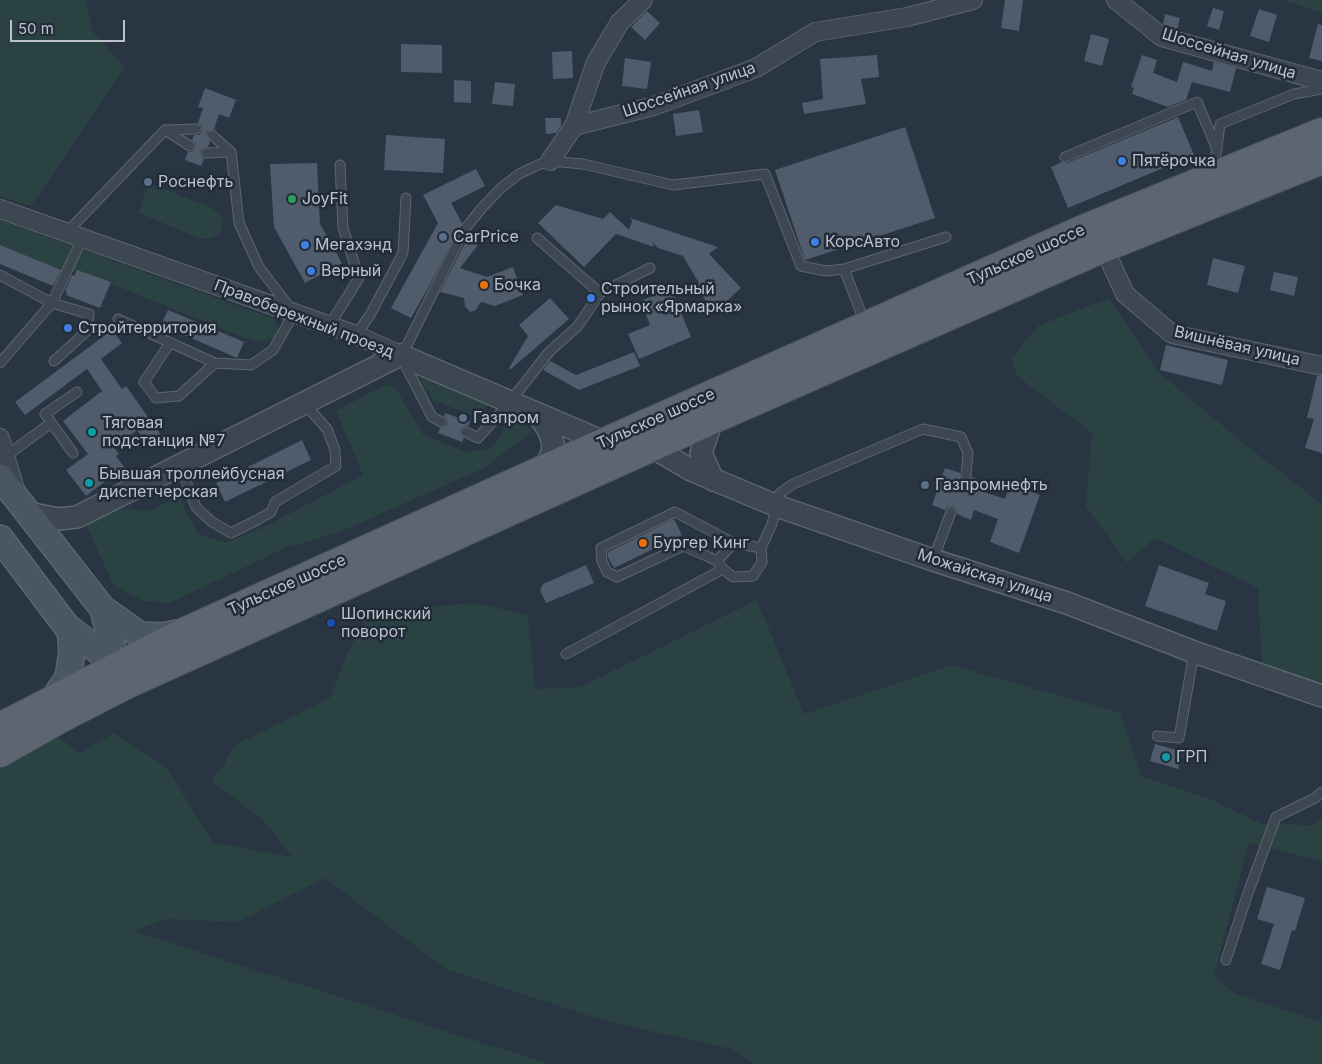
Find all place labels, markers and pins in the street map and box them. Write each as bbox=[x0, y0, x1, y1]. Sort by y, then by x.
place label: Пятёрочка bbox=[1132, 151, 1216, 171]
marker: Пятёрочка bbox=[1116, 155, 1128, 167]
place label: Роснефть bbox=[158, 172, 233, 192]
marker: Роснефть bbox=[142, 176, 154, 188]
place label: JoyFit bbox=[302, 189, 348, 209]
marker: JoyFit bbox=[286, 193, 298, 205]
place label: CarPrice bbox=[453, 227, 519, 247]
marker: CarPrice bbox=[437, 231, 449, 243]
place label: КорсАвто bbox=[825, 232, 900, 252]
place label: Мегахэнд bbox=[315, 235, 392, 255]
marker: КорсАвто bbox=[809, 236, 821, 248]
marker: Мегахэнд bbox=[299, 239, 311, 251]
place label: Верный bbox=[321, 261, 381, 281]
marker: Верный bbox=[305, 265, 317, 277]
place label: Бочка bbox=[494, 275, 541, 295]
marker: Бочка bbox=[478, 279, 490, 291]
place label: Строительный рынок «Ярмарка» bbox=[601, 279, 742, 317]
marker: Строительный рынок «Ярмарка» bbox=[585, 292, 597, 304]
place label: Стройтерритория bbox=[78, 318, 217, 338]
marker: Стройтерритория bbox=[62, 322, 74, 334]
place label: Газпром bbox=[473, 408, 539, 428]
marker: Газпром bbox=[457, 412, 469, 424]
place label: Тяговая подстанция №7 bbox=[102, 413, 225, 451]
marker: Тяговая подстанция №7 bbox=[86, 426, 98, 438]
place label: Бывшая троллейбусная диспетчерская bbox=[99, 464, 285, 502]
place label: Газпромнефть bbox=[935, 475, 1048, 495]
marker: Бывшая троллейбусная диспетчерская bbox=[83, 477, 95, 489]
marker: Газпромнефть bbox=[919, 479, 931, 491]
place label: Бургер Кинг bbox=[653, 533, 749, 553]
marker: Бургер Кинг bbox=[637, 537, 649, 549]
place label: Шопинский поворот bbox=[341, 604, 431, 642]
marker: Шопинский поворот bbox=[325, 617, 337, 629]
place label: ГРП bbox=[1176, 747, 1207, 767]
marker: ГРП bbox=[1160, 751, 1172, 763]

